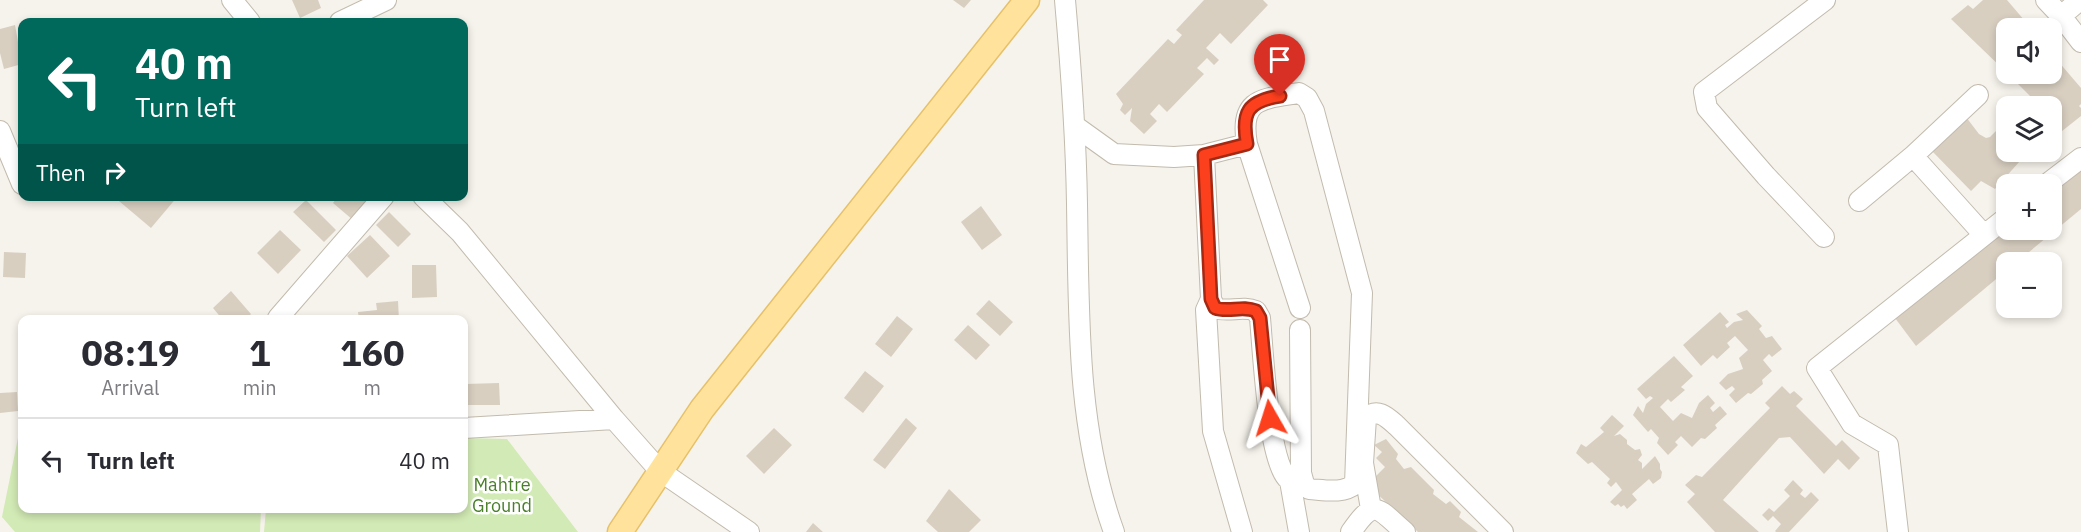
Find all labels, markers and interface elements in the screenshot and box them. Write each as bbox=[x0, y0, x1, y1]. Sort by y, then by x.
map controls bbox=[1996, 18, 2062, 318]
button: sound bbox=[1996, 18, 2062, 84]
pin bbox=[1254, 34, 1305, 96]
text: 40 m bbox=[135, 36, 233, 91]
icon: left bbox=[36, 42, 114, 120]
icon: arrive bbox=[1263, 43, 1296, 76]
text: Turn left bbox=[135, 89, 236, 124]
button: layers bbox=[1996, 96, 2062, 162]
icon: right bbox=[98, 156, 131, 189]
text: Then bbox=[36, 158, 86, 187]
button: + bbox=[1996, 174, 2062, 240]
button: − bbox=[1996, 252, 2062, 318]
text: 08:19 bbox=[81, 329, 180, 376]
text: 1 bbox=[249, 329, 271, 376]
text: 160 bbox=[340, 329, 405, 376]
text: Arrival bbox=[101, 374, 160, 401]
text: min bbox=[243, 374, 277, 401]
text: m bbox=[364, 374, 381, 401]
position arrow bbox=[1238, 386, 1302, 450]
icon: left bbox=[36, 444, 69, 477]
text: Turn left bbox=[87, 446, 175, 475]
text: 40 m bbox=[399, 446, 450, 475]
park label: Mahtre Ground bbox=[472, 473, 532, 517]

